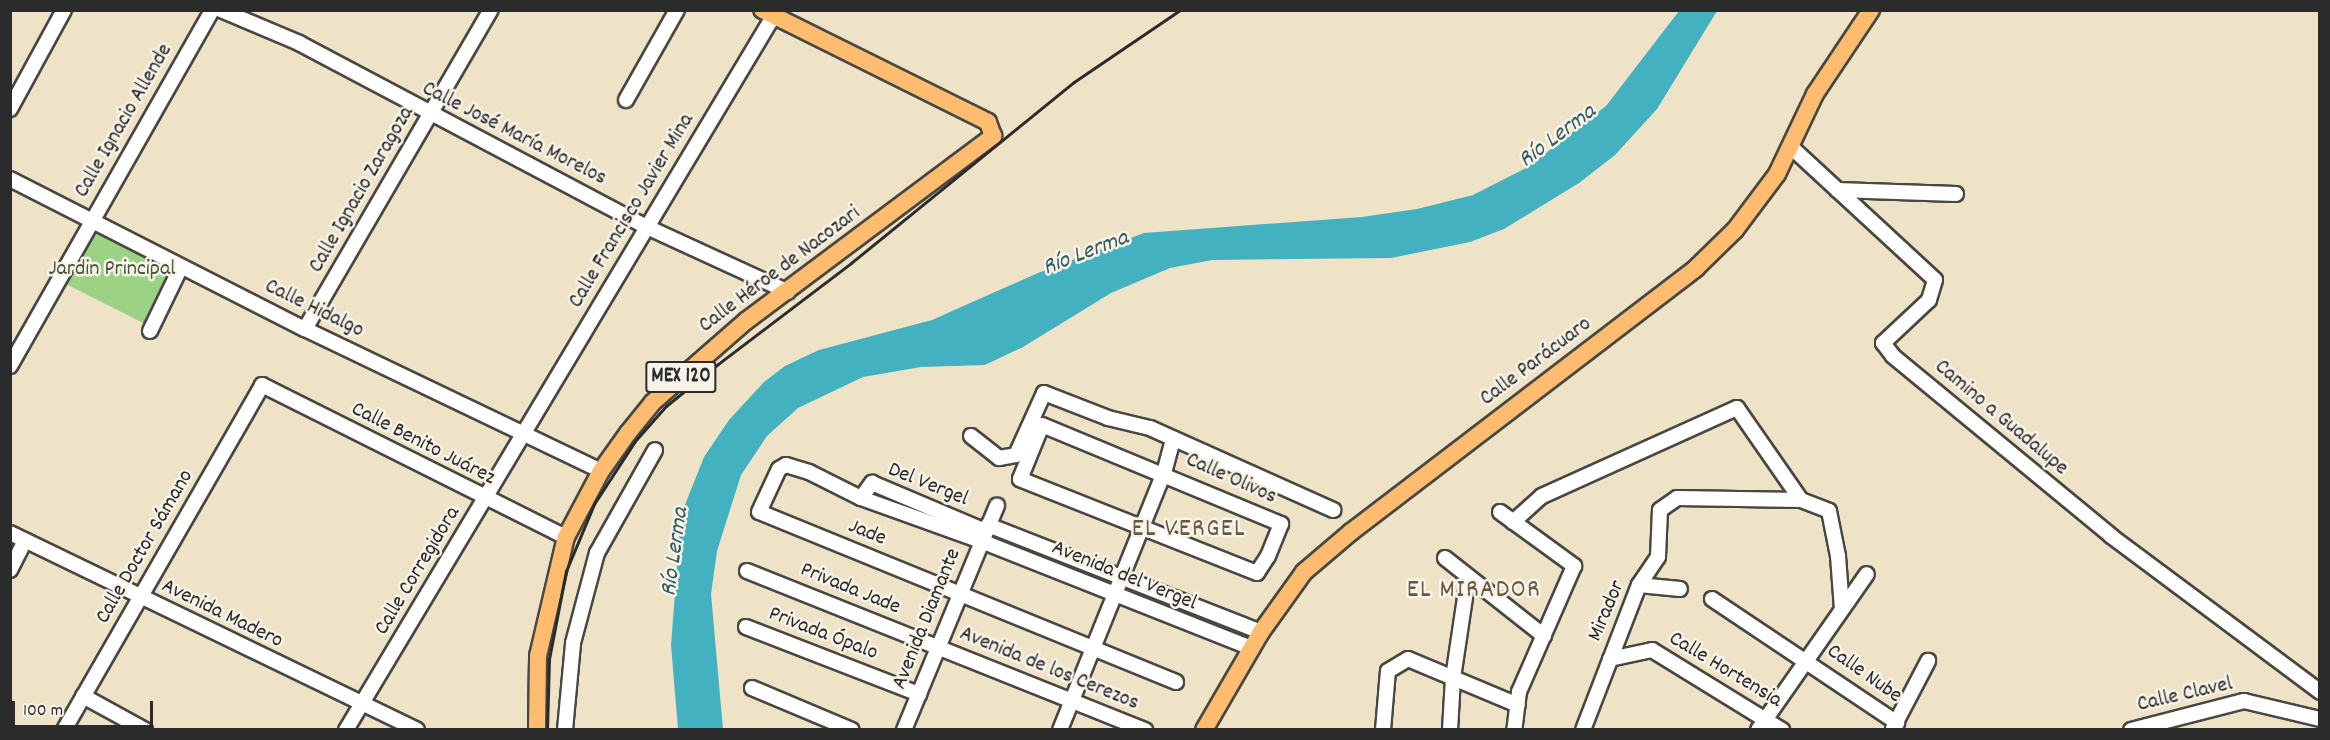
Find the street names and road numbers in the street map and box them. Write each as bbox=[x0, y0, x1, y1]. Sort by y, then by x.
street label: Calle Ignacio Allende bbox=[69, 39, 179, 203]
street label: Calle José María Morelos bbox=[417, 76, 611, 192]
street label: Calle Ignacio Zaragoza bbox=[304, 102, 420, 278]
street label: Calle Francisco Javier Mina bbox=[563, 109, 701, 313]
street label: Calle Héroe de Nacozari bbox=[694, 201, 866, 339]
street label: Calle Hidalgo bbox=[260, 274, 368, 344]
street label: Calle Parácuaro bbox=[1475, 312, 1597, 412]
street label: Camino a Guadalupe bbox=[1929, 354, 2073, 482]
road number: MEX 120 bbox=[645, 359, 717, 395]
street label: Calle Benito Juárez bbox=[346, 396, 500, 492]
street label: Calle Olivos bbox=[1182, 447, 1280, 511]
street label: Del Vergel bbox=[884, 457, 972, 513]
street label: Calle Doctor Sámano bbox=[90, 465, 200, 629]
street label: Calle Corregidora bbox=[369, 502, 467, 640]
street label: Jade bbox=[844, 514, 890, 552]
street label: Avenida del Vergel bbox=[1048, 535, 1200, 617]
street label: Avenida Diamante bbox=[887, 545, 967, 693]
street label: Privada Jade bbox=[796, 557, 904, 621]
street label: Avenida Madero bbox=[157, 573, 287, 655]
street label: Mirador bbox=[1582, 577, 1632, 645]
street label: Privada Ópalo bbox=[765, 601, 881, 667]
street label: Avenida de los Cerezos bbox=[956, 621, 1142, 717]
street label: Calle Hortensia bbox=[1664, 626, 1786, 714]
street label: Calle Nube bbox=[1821, 639, 1907, 709]
street label: Calle Clavel bbox=[2135, 671, 2235, 719]

